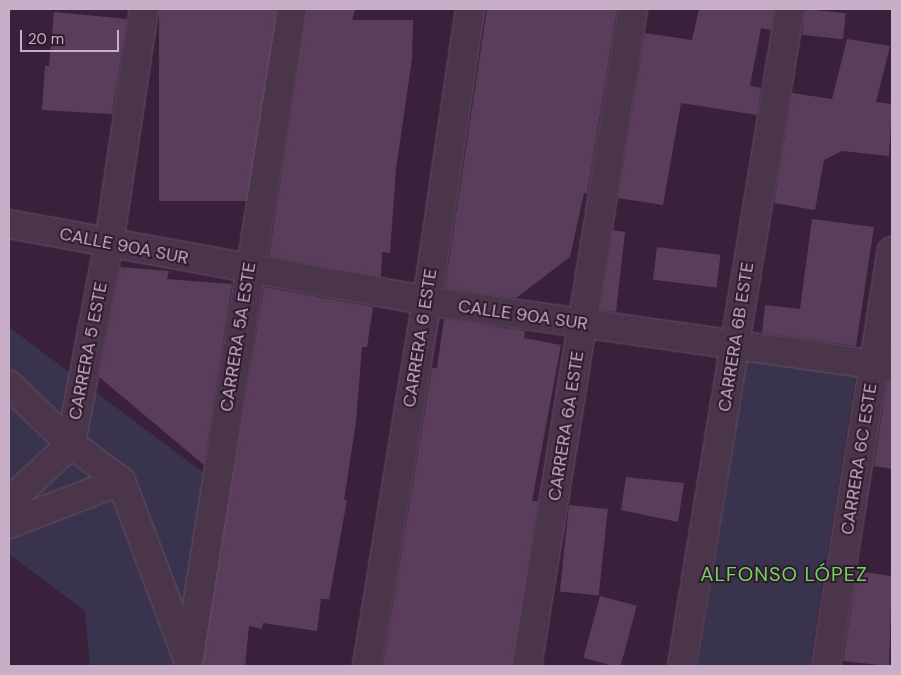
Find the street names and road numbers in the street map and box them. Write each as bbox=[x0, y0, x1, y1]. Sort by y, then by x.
street label: CALLE 90A SUR bbox=[58, 223, 190, 269]
street label: CARRERA 5A ESTE bbox=[216, 261, 260, 413]
street label: CARRERA 6B ESTE bbox=[714, 261, 758, 413]
street label: CARRERA 6 ESTE bbox=[398, 267, 442, 409]
street label: CARRERA 5 ESTE bbox=[64, 280, 112, 422]
street label: CALLE 90A SUR bbox=[457, 295, 589, 335]
street label: CARRERA 6A ESTE bbox=[543, 350, 589, 502]
street label: CARRERA 6C ESTE bbox=[836, 382, 882, 536]

